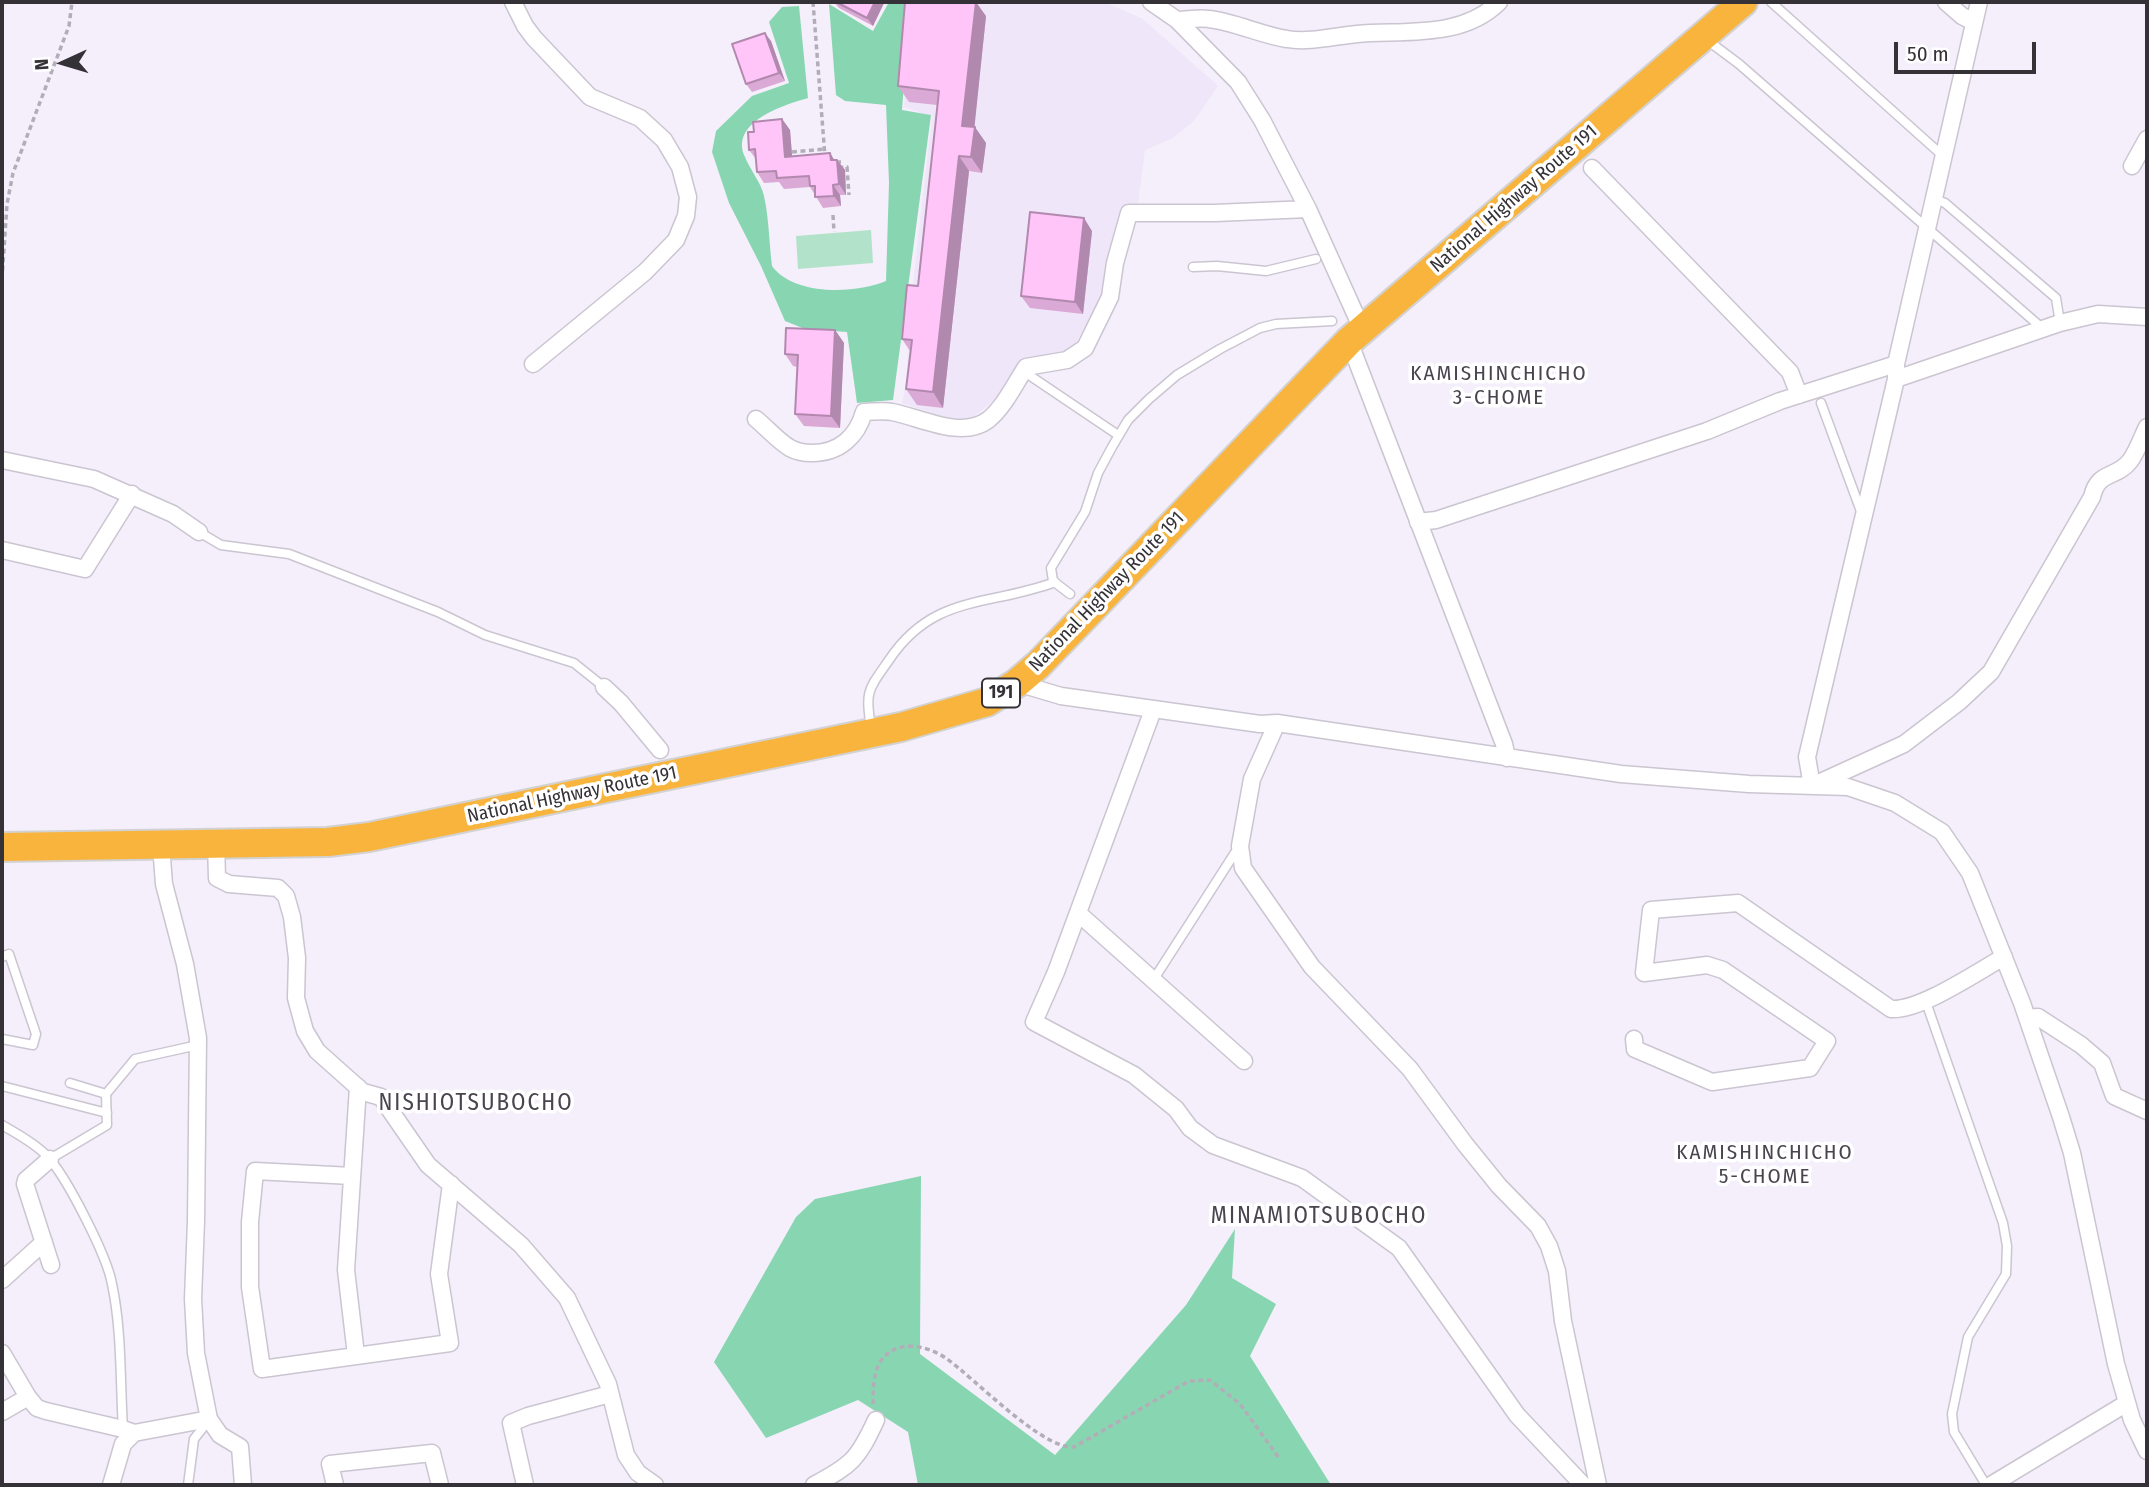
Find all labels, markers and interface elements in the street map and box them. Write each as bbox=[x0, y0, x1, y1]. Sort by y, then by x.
north arrow bbox=[28, 28, 98, 98]
scale bar bbox=[1897, 28, 2039, 72]
text: 50 m bbox=[1907, 41, 1949, 67]
text: N bbox=[30, 58, 53, 71]
street label: National Highway Route 191 bbox=[1426, 120, 1602, 278]
district label: KAMISHINCHICHO 3-CHOME bbox=[1412, 361, 1586, 411]
street label: National Highway Route 191 bbox=[1025, 507, 1189, 677]
road number: 191 bbox=[982, 678, 1020, 708]
street label: National Highway Route 191 bbox=[465, 762, 679, 828]
district label: NISHIOTSUBOCHO bbox=[380, 1090, 572, 1118]
district label: KAMISHINCHICHO 5-CHOME bbox=[1678, 1140, 1852, 1190]
district label: MINAMIOTSUBOCHO bbox=[1213, 1203, 1425, 1231]

